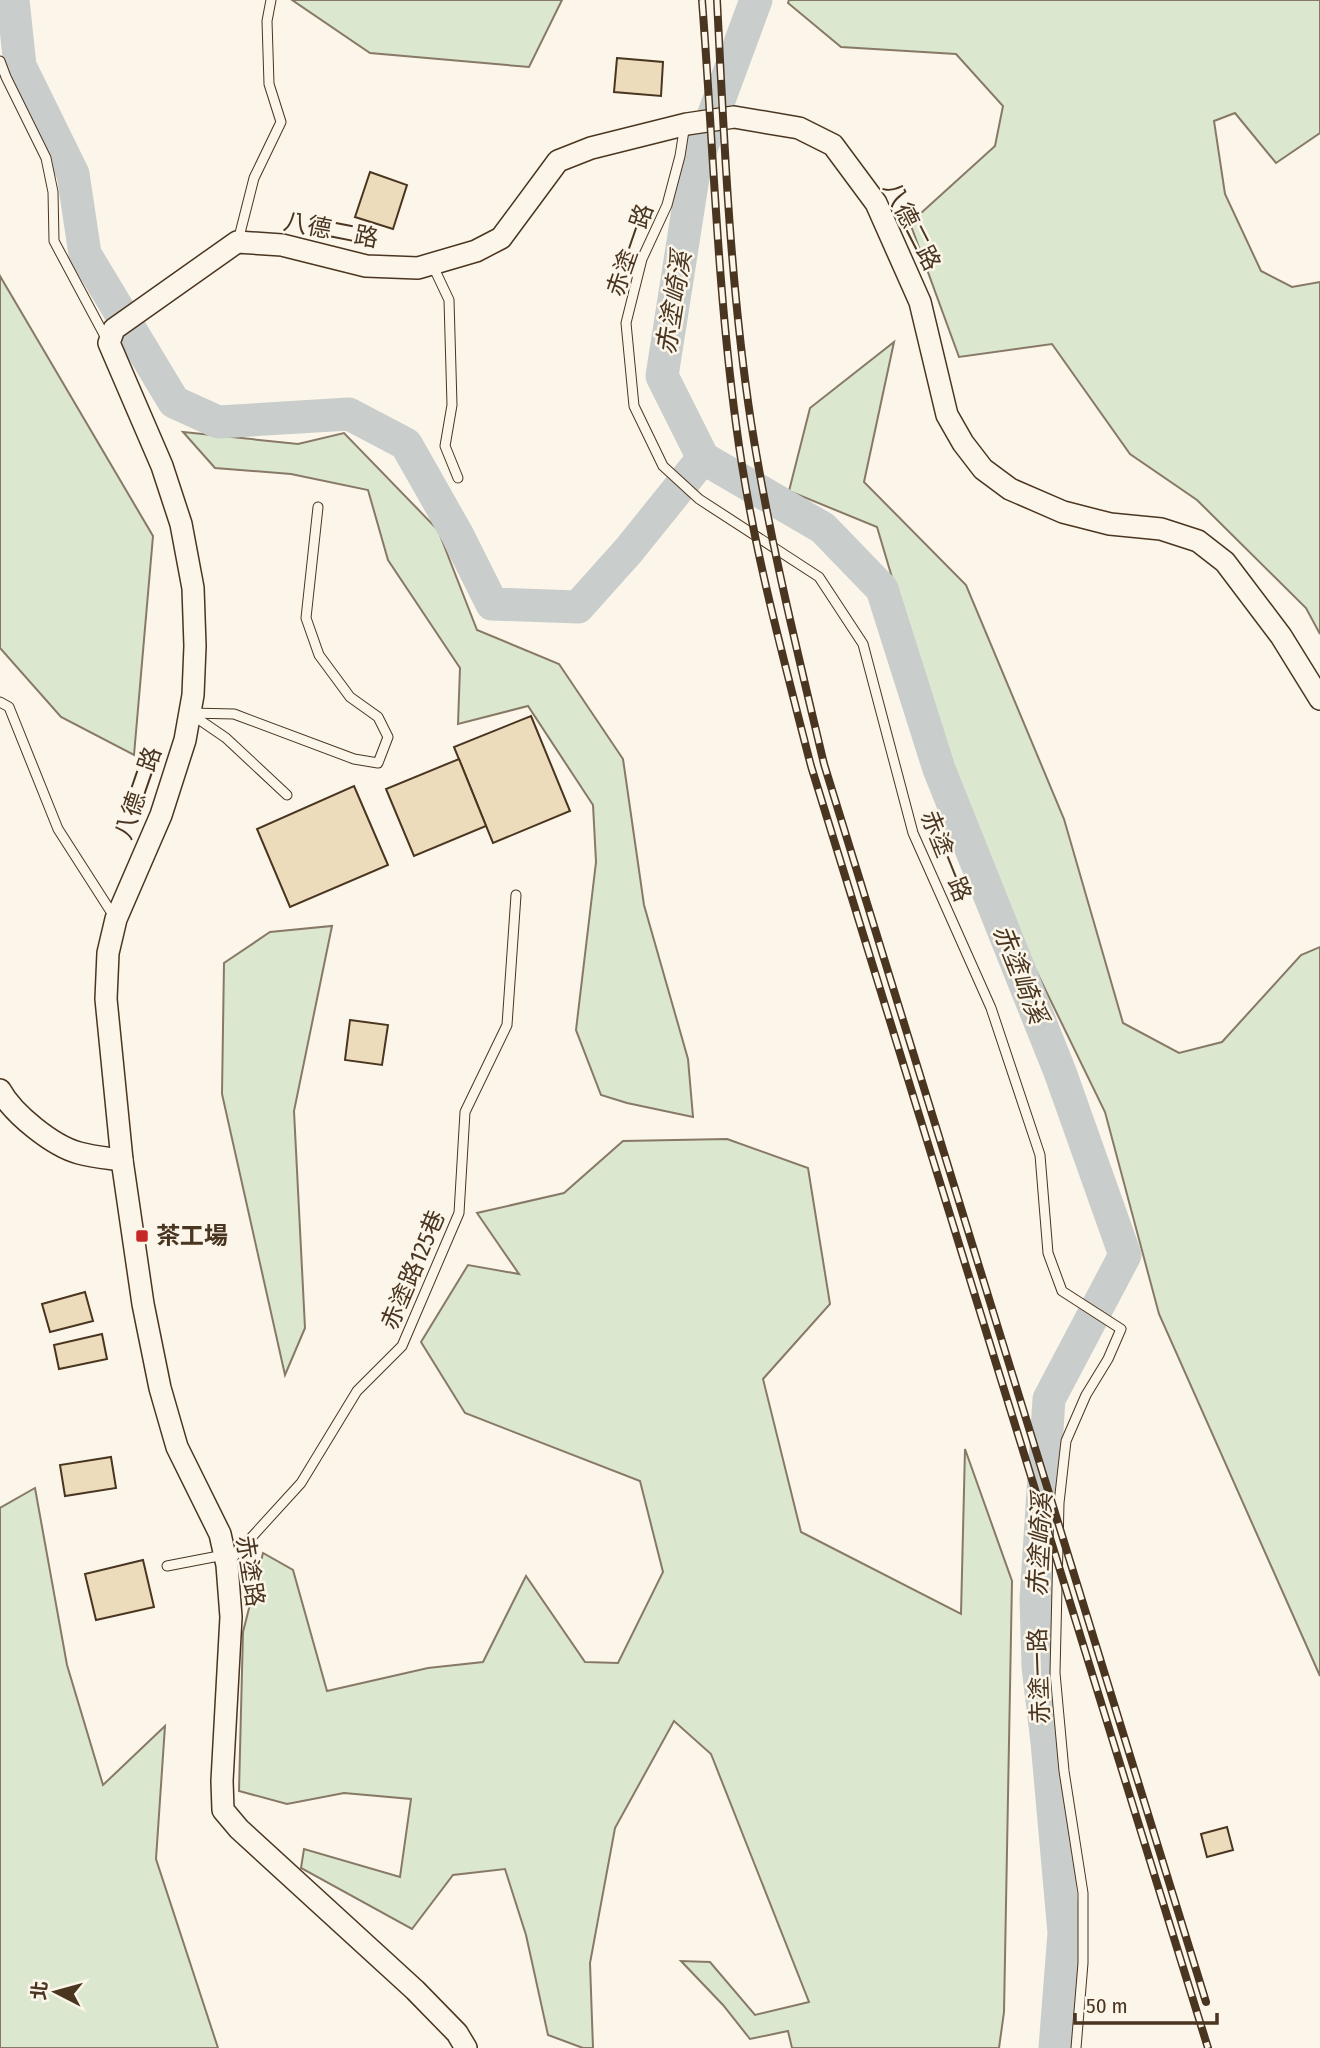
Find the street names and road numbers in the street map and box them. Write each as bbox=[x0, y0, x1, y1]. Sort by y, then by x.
street label: 八德二路 bbox=[878, 177, 946, 275]
street label: 赤塗一路 bbox=[601, 200, 659, 300]
street label: 八德二路 bbox=[281, 207, 381, 253]
street label: 八德二路 bbox=[109, 743, 167, 843]
street label: 赤塗一路 bbox=[915, 806, 977, 906]
street label: 赤塗路125巷 bbox=[375, 1206, 451, 1334]
street label: 赤塗路 bbox=[231, 1533, 269, 1609]
street label: 赤塗一路 bbox=[1023, 1628, 1055, 1724]

